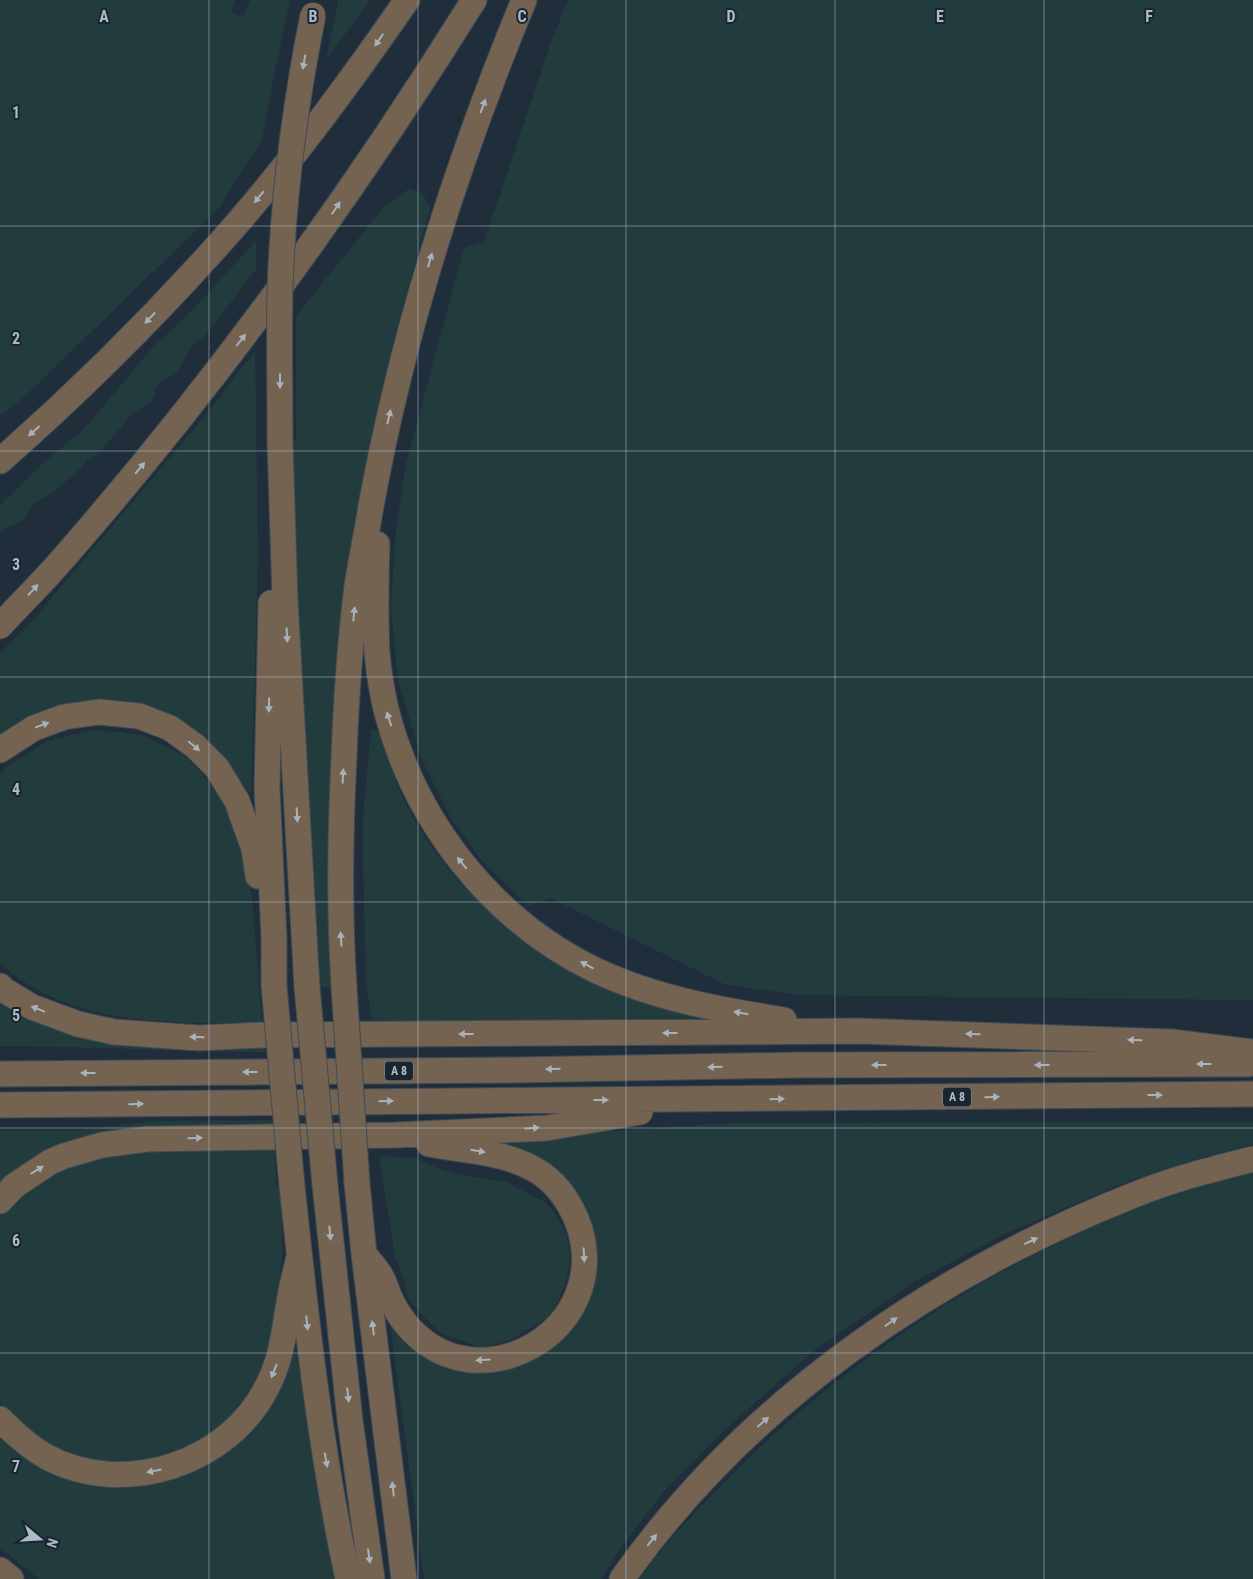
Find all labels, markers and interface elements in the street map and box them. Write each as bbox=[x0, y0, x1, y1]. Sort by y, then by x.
text: A bbox=[99, 7, 109, 26]
text: B bbox=[309, 7, 318, 26]
text: C bbox=[517, 7, 527, 26]
text: D bbox=[726, 7, 736, 26]
text: E bbox=[936, 7, 944, 26]
text: F bbox=[1145, 7, 1153, 26]
one-way arrow bbox=[374, 33, 384, 47]
one-way arrow bbox=[299, 55, 307, 71]
one-way arrow bbox=[479, 98, 487, 113]
text: 1 bbox=[12, 103, 20, 122]
one-way arrow bbox=[253, 190, 265, 202]
one-way arrow bbox=[331, 202, 341, 215]
one-way arrow bbox=[426, 252, 434, 267]
one-way arrow bbox=[144, 311, 156, 323]
text: 2 bbox=[12, 329, 20, 348]
one-way arrow bbox=[235, 334, 246, 347]
one-way arrow bbox=[276, 373, 284, 389]
one-way arrow bbox=[385, 409, 393, 424]
one-way arrow bbox=[28, 425, 40, 437]
one-way arrow bbox=[134, 461, 145, 474]
text: 3 bbox=[12, 555, 20, 574]
one-way arrow bbox=[27, 585, 39, 597]
one-way arrow bbox=[350, 606, 358, 622]
one-way arrow bbox=[284, 627, 292, 643]
one-way arrow bbox=[264, 697, 272, 713]
one-way arrow bbox=[385, 711, 393, 726]
one-way arrow bbox=[34, 721, 49, 728]
one-way arrow bbox=[187, 740, 200, 751]
one-way arrow bbox=[339, 768, 347, 784]
text: 4 bbox=[12, 780, 20, 799]
one-way arrow bbox=[294, 807, 302, 823]
one-way arrow bbox=[456, 857, 467, 870]
one-way arrow bbox=[336, 930, 344, 946]
one-way arrow bbox=[579, 961, 594, 969]
one-way arrow bbox=[30, 1005, 45, 1013]
text: 5 bbox=[12, 1006, 20, 1025]
one-way arrow bbox=[733, 1008, 749, 1016]
one-way arrow bbox=[662, 1029, 678, 1037]
one-way arrow bbox=[458, 1030, 474, 1038]
one-way arrow bbox=[964, 1030, 980, 1038]
one-way arrow bbox=[189, 1033, 205, 1041]
one-way arrow bbox=[1127, 1036, 1143, 1044]
one-way arrow bbox=[1196, 1060, 1212, 1068]
one-way arrow bbox=[871, 1061, 887, 1069]
one-way arrow bbox=[1034, 1061, 1050, 1069]
road number: A 8 bbox=[385, 1062, 413, 1080]
one-way arrow bbox=[707, 1063, 723, 1071]
one-way arrow bbox=[544, 1066, 560, 1074]
one-way arrow bbox=[242, 1068, 258, 1076]
one-way arrow bbox=[79, 1070, 95, 1078]
road number: A 8 bbox=[943, 1088, 971, 1106]
one-way arrow bbox=[1147, 1091, 1163, 1099]
one-way arrow bbox=[985, 1093, 1001, 1101]
one-way arrow bbox=[770, 1095, 786, 1103]
one-way arrow bbox=[593, 1096, 609, 1104]
one-way arrow bbox=[378, 1097, 394, 1105]
one-way arrow bbox=[128, 1100, 144, 1108]
one-way arrow bbox=[524, 1124, 540, 1132]
one-way arrow bbox=[188, 1134, 204, 1142]
one-way arrow bbox=[470, 1148, 486, 1156]
one-way arrow bbox=[31, 1165, 44, 1174]
one-way arrow bbox=[326, 1225, 334, 1241]
text: 6 bbox=[12, 1231, 20, 1250]
one-way arrow bbox=[1024, 1236, 1038, 1244]
one-way arrow bbox=[581, 1247, 589, 1263]
one-way arrow bbox=[303, 1315, 311, 1331]
one-way arrow bbox=[884, 1317, 898, 1327]
one-way arrow bbox=[369, 1320, 377, 1336]
one-way arrow bbox=[475, 1356, 491, 1364]
one-way arrow bbox=[270, 1364, 278, 1379]
one-way arrow bbox=[344, 1387, 352, 1403]
one-way arrow bbox=[757, 1417, 769, 1428]
one-way arrow bbox=[322, 1452, 330, 1468]
text: 7 bbox=[12, 1457, 20, 1476]
one-way arrow bbox=[147, 1467, 162, 1475]
one-way arrow bbox=[388, 1481, 396, 1497]
north arrow bbox=[15, 1514, 65, 1564]
one-way arrow bbox=[646, 1534, 657, 1547]
text: N bbox=[43, 1536, 61, 1550]
one-way arrow bbox=[365, 1548, 373, 1564]

